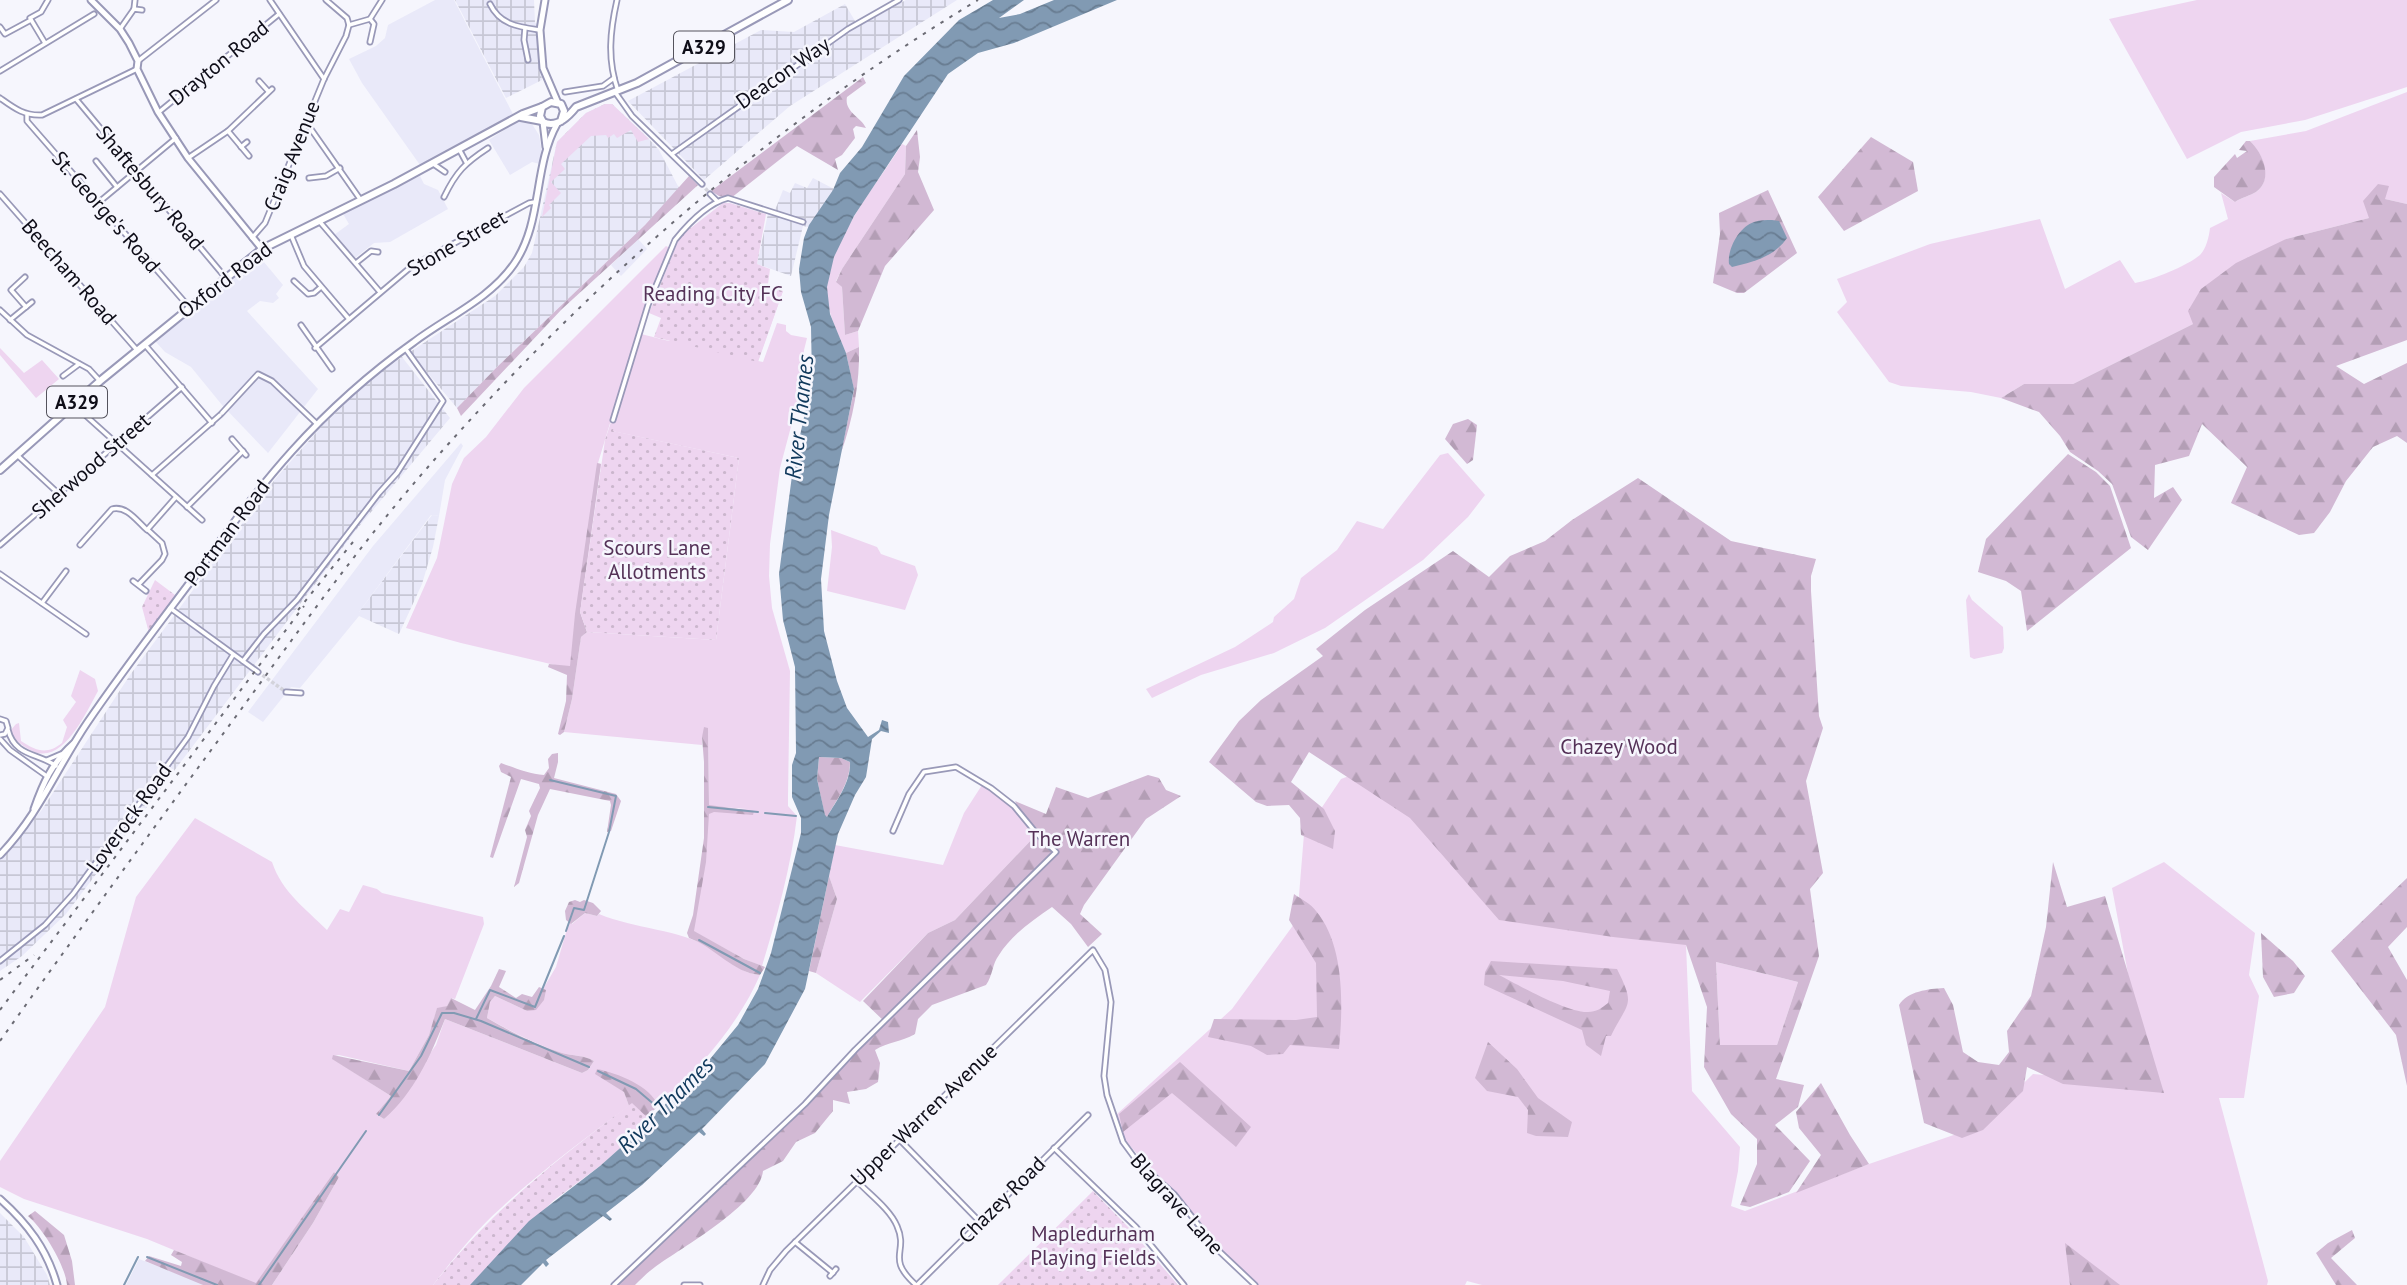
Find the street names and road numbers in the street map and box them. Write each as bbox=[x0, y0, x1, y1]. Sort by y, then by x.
street label: Drayton Road bbox=[163, 14, 274, 111]
street label: Deacon Way bbox=[731, 30, 835, 115]
road number: A329 bbox=[674, 32, 734, 62]
street label: Craig Avenue bbox=[257, 97, 326, 215]
street label: Shaftesbury Road bbox=[90, 120, 210, 256]
street label: St. George's Road bbox=[46, 145, 167, 278]
street label: Stone Street bbox=[402, 203, 511, 282]
street label: Beecham Road bbox=[16, 213, 123, 330]
street label: Oxford Road bbox=[172, 235, 277, 324]
road number: A329 bbox=[47, 386, 107, 418]
street label: Sherwood Street bbox=[26, 407, 156, 525]
street label: Portman Road bbox=[178, 474, 275, 591]
street label: Loverock Road bbox=[80, 758, 177, 878]
street label: Upper Warren Avenue bbox=[845, 1038, 1003, 1191]
street label: Blagrave Lane bbox=[1125, 1148, 1230, 1260]
street label: Chazey Road bbox=[952, 1150, 1051, 1249]

